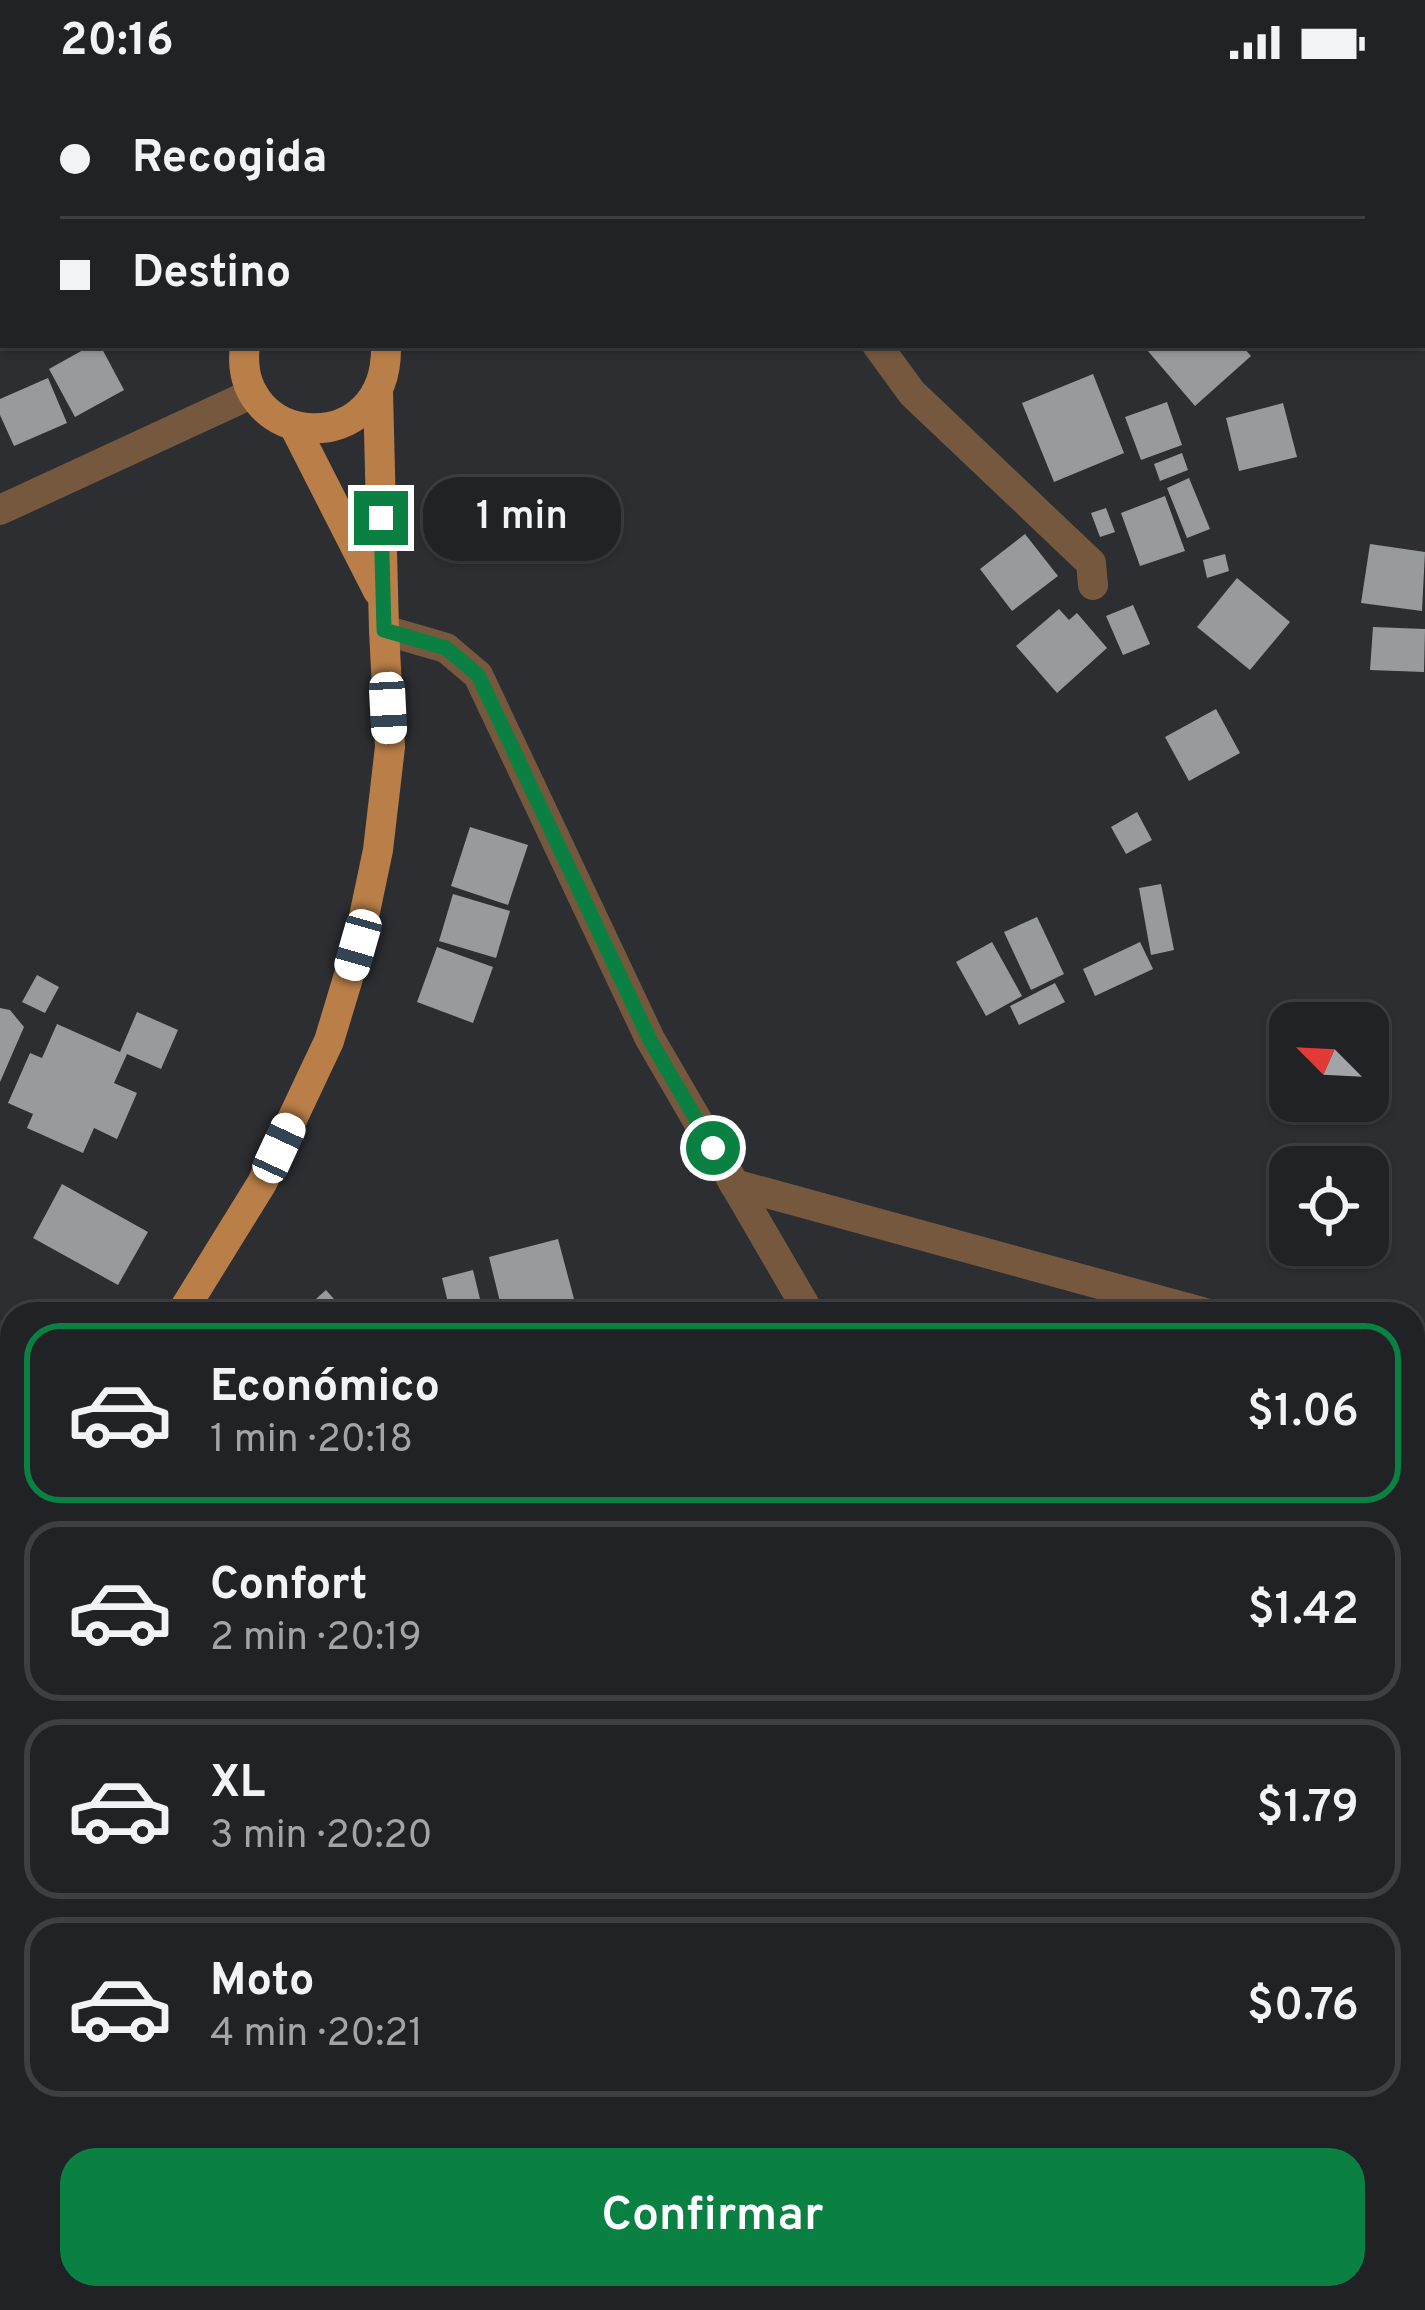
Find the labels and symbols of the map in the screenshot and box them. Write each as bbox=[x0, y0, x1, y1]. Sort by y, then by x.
callout: 1 min bbox=[423, 476, 621, 560]
route end bbox=[354, 491, 408, 545]
car bbox=[368, 671, 408, 745]
car bbox=[331, 905, 385, 985]
north arrow bbox=[1269, 1002, 1389, 1122]
car bbox=[247, 1108, 311, 1188]
route start bbox=[686, 1121, 740, 1175]

